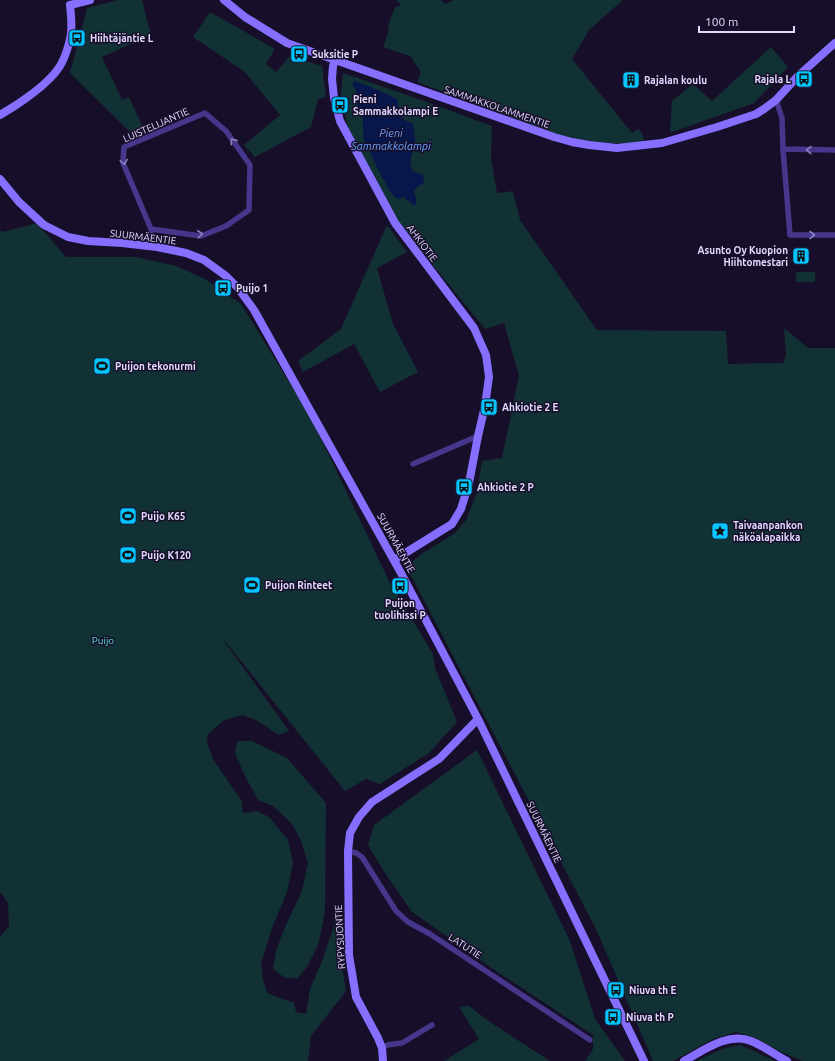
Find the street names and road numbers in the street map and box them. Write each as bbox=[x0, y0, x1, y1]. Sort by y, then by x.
street label: SAMMAKKOLAMMENTIE bbox=[443, 84, 552, 130]
street label: LUISTELIJANTIE bbox=[121, 105, 191, 144]
street label: AHKIOTIE bbox=[405, 222, 440, 264]
street label: SUURMÄENTIE bbox=[109, 227, 177, 247]
street label: SUURMÄENTIE bbox=[375, 511, 417, 575]
street label: SUURMÄENTIE bbox=[524, 800, 564, 865]
street label: RYPYSUONTIE bbox=[333, 904, 347, 969]
street label: LATUTIE bbox=[446, 931, 484, 961]

